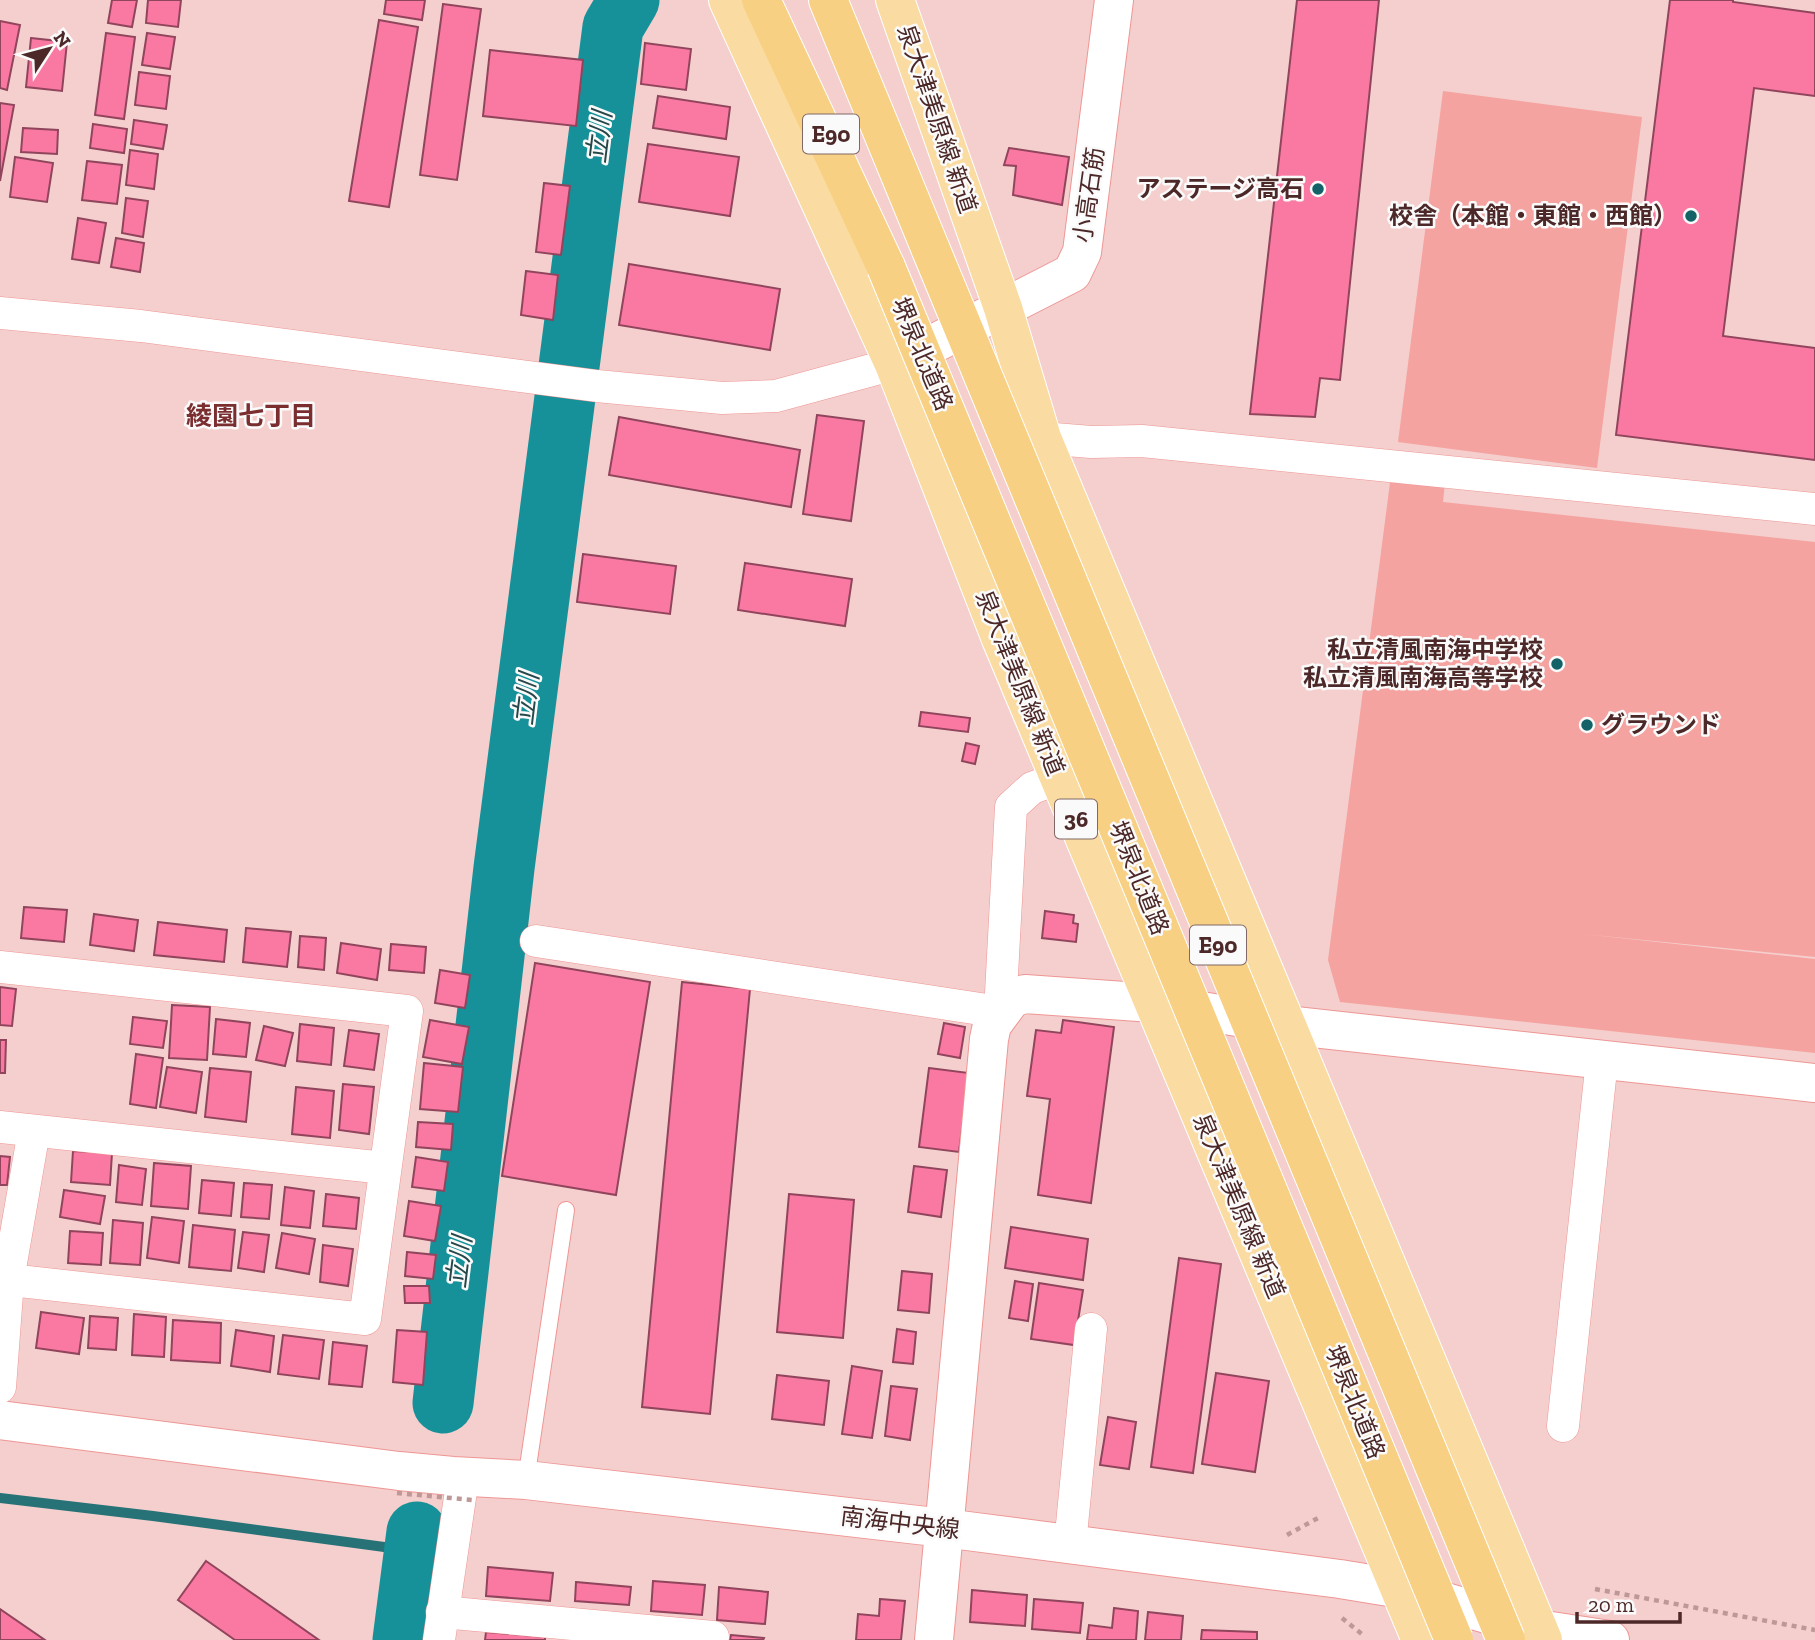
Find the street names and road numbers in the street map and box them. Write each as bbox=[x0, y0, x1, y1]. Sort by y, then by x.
street label: 泉大津美原線 新道 bbox=[892, 21, 983, 217]
road number: E90 bbox=[803, 114, 859, 154]
street label: 小高石筋 bbox=[1067, 145, 1110, 244]
street label: 堺泉北道路 bbox=[886, 293, 959, 415]
street label: 泉大津美原線 新道 bbox=[970, 586, 1071, 780]
road number: 36 bbox=[1055, 800, 1097, 838]
street label: 堺泉北道路 bbox=[1104, 817, 1175, 939]
road number: E90 bbox=[1190, 926, 1246, 964]
street label: 泉大津美原線 新道 bbox=[1188, 1109, 1291, 1302]
street label: 堺泉北道路 bbox=[1320, 1341, 1391, 1463]
street label: 南海中央線 bbox=[839, 1501, 961, 1544]

